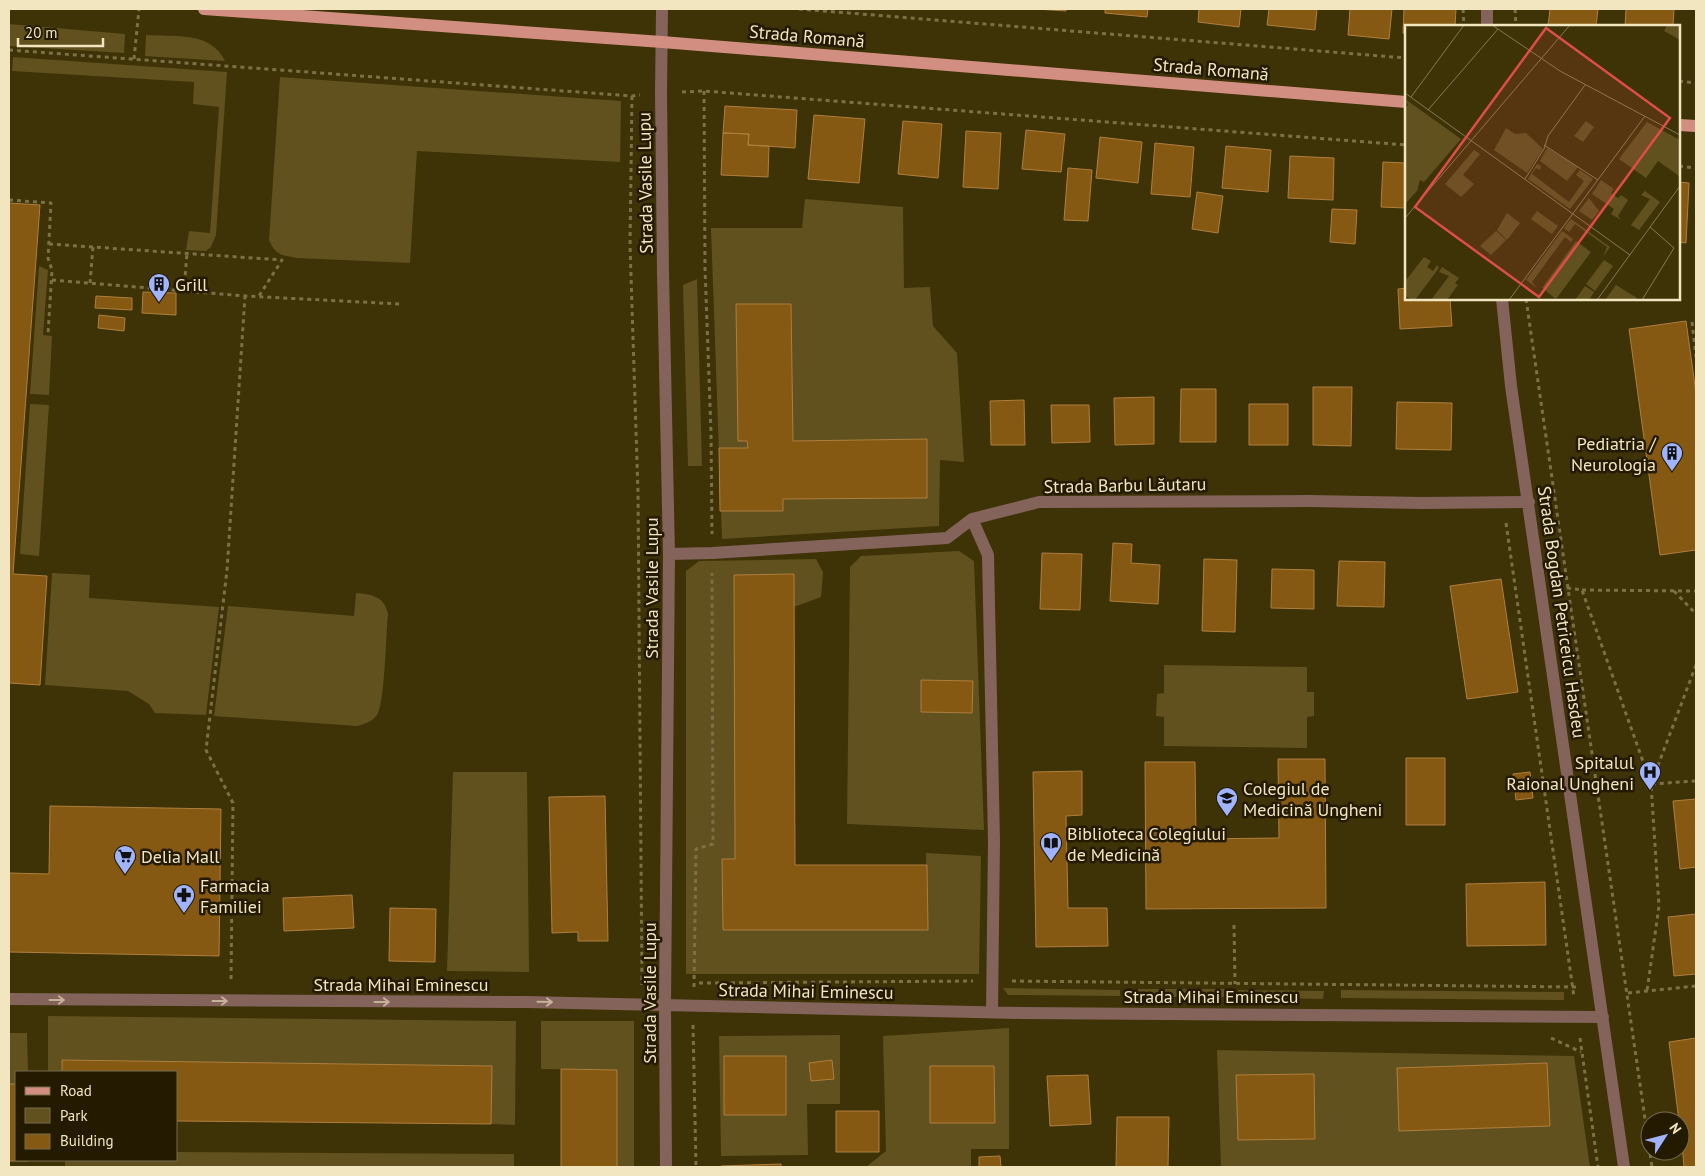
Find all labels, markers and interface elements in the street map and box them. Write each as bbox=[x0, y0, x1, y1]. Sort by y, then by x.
scale bar bbox=[18, 15, 102, 47]
street label: Strada Romană bbox=[748, 19, 866, 53]
text: 20 m bbox=[25, 23, 58, 42]
inset map bbox=[1405, 25, 1680, 300]
street label: Strada Romană bbox=[1152, 52, 1270, 86]
street label: Strada Vasile Lupu bbox=[632, 112, 658, 254]
building icon: Grill bbox=[147, 272, 171, 303]
place label: Grill bbox=[175, 273, 208, 296]
place label: Pediatria / Neurologia bbox=[1571, 432, 1658, 476]
building icon: Pediatria / Neurologia bbox=[1660, 441, 1684, 472]
street label: Strada Barbu Lăutaru bbox=[1043, 472, 1207, 498]
street label: Strada Bogdan Petriceicu Hasdeu bbox=[1533, 485, 1591, 739]
street label: Strada Vasile Lupu bbox=[640, 517, 663, 659]
place label: Spitalul Raional Ungheni bbox=[1506, 751, 1635, 795]
hospital icon: Spitalul Raional Ungheni bbox=[1638, 760, 1662, 791]
place label: Colegiul de Medicină Ungheni bbox=[1243, 777, 1382, 821]
school or university icon: Colegiul de Medicină Ungheni bbox=[1215, 786, 1239, 817]
place label: Biblioteca Colegiului de Medicină bbox=[1067, 822, 1226, 866]
library icon: Biblioteca Colegiului de Medicină bbox=[1039, 831, 1063, 862]
supermarket icon: Delia Mall bbox=[113, 844, 137, 875]
place label: Delia Mall bbox=[141, 845, 220, 868]
place label: Farmacia Familiei bbox=[200, 874, 270, 918]
pharmacy icon: Farmacia Familiei bbox=[172, 883, 196, 914]
street label: Strada Vasile Lupu bbox=[638, 922, 661, 1064]
street label: Strada Mihai Eminescu bbox=[313, 973, 489, 996]
street label: Strada Mihai Eminescu bbox=[718, 978, 894, 1004]
street label: Strada Mihai Eminescu bbox=[1123, 985, 1299, 1008]
one-way arrow bbox=[49, 995, 65, 1005]
one-way arrow bbox=[212, 996, 228, 1006]
one-way arrow bbox=[374, 997, 390, 1007]
one-way arrow bbox=[536, 997, 553, 1007]
legend bbox=[15, 1071, 178, 1161]
text: Road bbox=[60, 1081, 92, 1100]
text: Park bbox=[60, 1106, 88, 1125]
north arrow bbox=[1640, 1111, 1690, 1161]
text: N bbox=[1666, 1119, 1686, 1137]
text: Building bbox=[60, 1131, 114, 1150]

